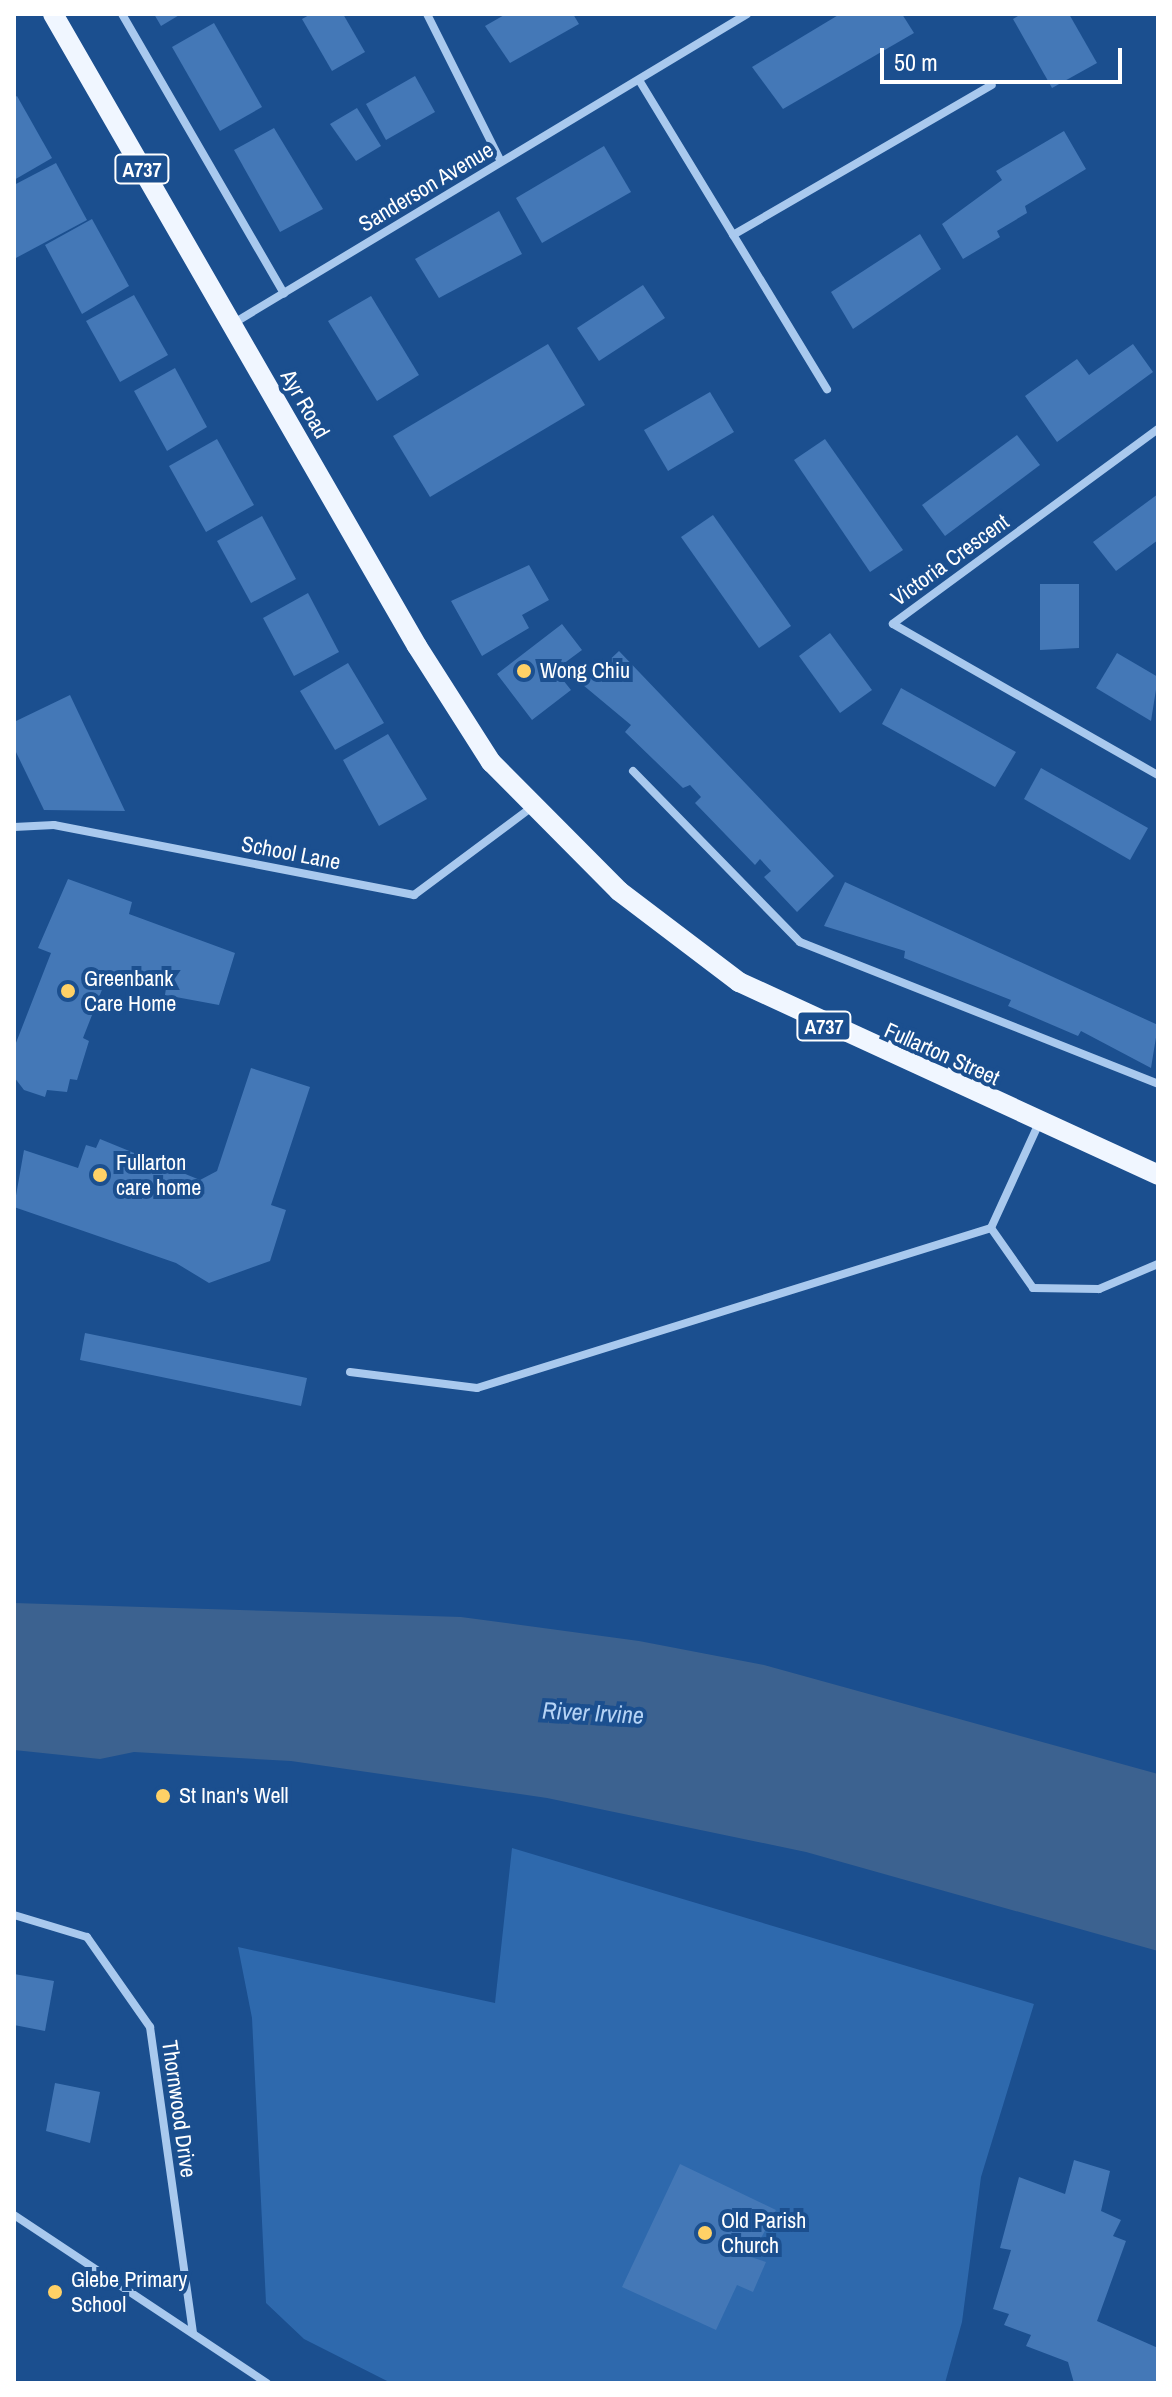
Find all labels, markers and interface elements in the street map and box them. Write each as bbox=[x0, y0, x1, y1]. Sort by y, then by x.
scale bar bbox=[884, 32, 1126, 82]
text: 50 m bbox=[894, 46, 938, 78]
street label: Sanderson Avenue bbox=[354, 136, 498, 238]
road number: A737 bbox=[114, 153, 170, 185]
street label: Ayr Road bbox=[275, 365, 335, 443]
street label: Victoria Crescent bbox=[886, 508, 1014, 612]
place label: Wong Chiu bbox=[540, 658, 630, 684]
marker: Wong Chiu bbox=[515, 662, 533, 680]
street label: School Lane bbox=[239, 830, 343, 876]
place label: Greenbank Care Home bbox=[84, 965, 176, 1016]
marker: Greenbank Care Home bbox=[59, 982, 77, 1000]
road number: A737 bbox=[796, 1010, 852, 1042]
street label: Fullarton Street bbox=[880, 1017, 1004, 1091]
place label: Fullarton care home bbox=[116, 1149, 201, 1200]
marker: Fullarton care home bbox=[91, 1166, 109, 1184]
water label: River Irvine bbox=[541, 1696, 645, 1730]
place label: St Inan's Well bbox=[179, 1783, 288, 1809]
marker: St Inan's Well bbox=[154, 1787, 172, 1805]
street label: Thornwood Drive bbox=[156, 2039, 202, 2179]
place label: Old Parish Church bbox=[721, 2207, 806, 2258]
marker: Old Parish Church bbox=[696, 2224, 714, 2242]
place label: Glebe Primary School bbox=[71, 2266, 187, 2318]
marker: Glebe Primary School bbox=[46, 2283, 64, 2301]

